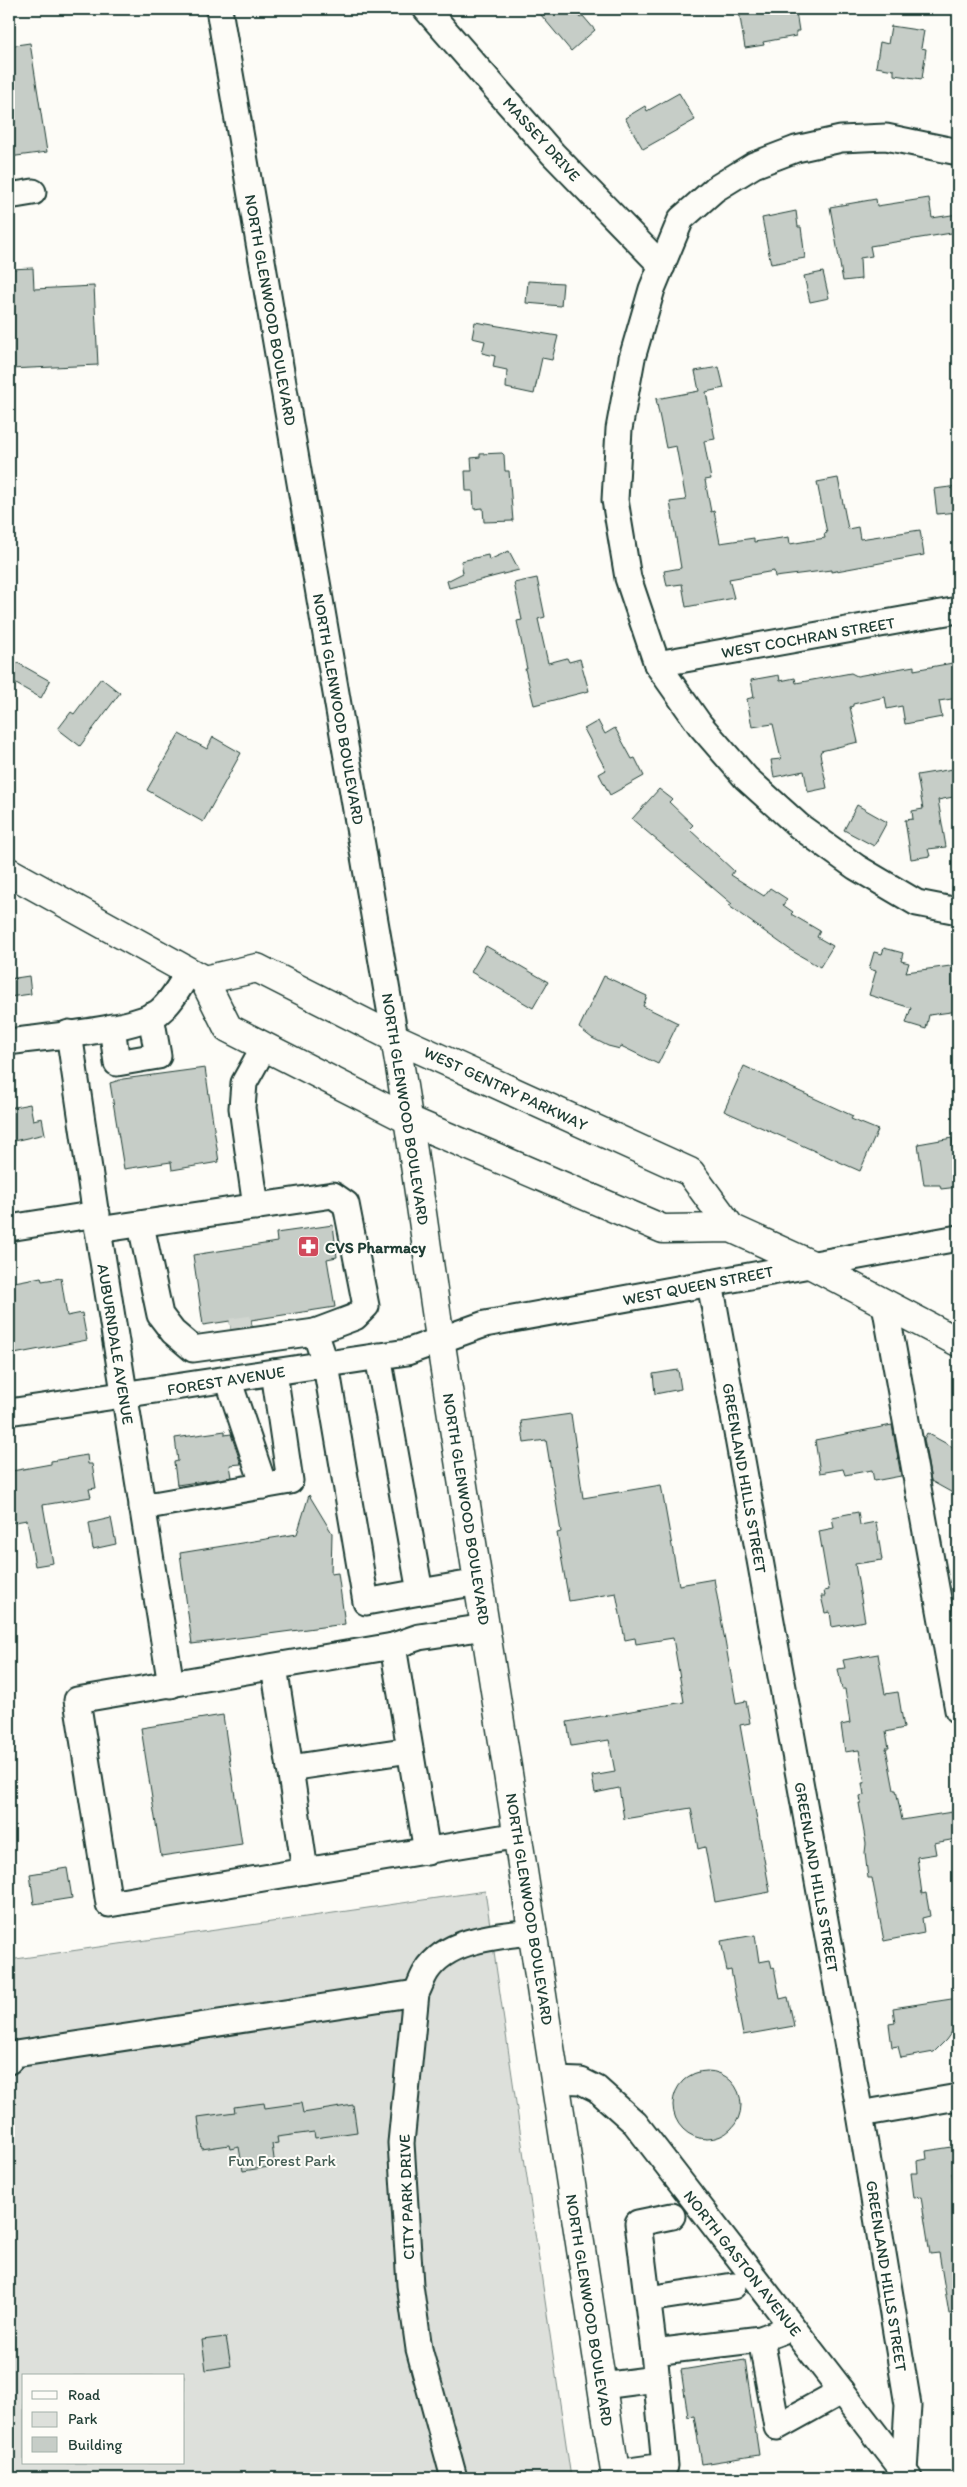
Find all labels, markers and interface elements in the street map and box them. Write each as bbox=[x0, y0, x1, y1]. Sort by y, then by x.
street label: MASSEY DRIVE bbox=[499, 93, 584, 185]
street label: NORTH GLENWOOD BOULEVARD bbox=[241, 193, 300, 427]
street label: NORTH GLENWOOD BOULEVARD bbox=[309, 592, 368, 826]
street label: WEST COCHRAN STREET bbox=[720, 613, 897, 662]
street label: NORTH GLENWOOD BOULEVARD bbox=[378, 992, 433, 1226]
street label: WEST GENTRY PARKWAY bbox=[421, 1042, 591, 1135]
pharmacy icon: CVS Pharmacy bbox=[297, 1235, 321, 1259]
place label: CVS Pharmacy bbox=[325, 1238, 426, 1258]
street label: AUBURNDALE AVENUE bbox=[93, 1262, 138, 1426]
street label: WEST QUEEN STREET bbox=[621, 1262, 775, 1309]
street label: FOREST AVENUE bbox=[166, 1362, 286, 1399]
street label: GREENLAND HILLS STREET bbox=[718, 1381, 771, 1575]
street label: NORTH GLENWOOD BOULEVARD bbox=[439, 1392, 494, 1626]
street label: GREENLAND HILLS STREET bbox=[790, 1780, 843, 1974]
street label: NORTH GLENWOOD BOULEVARD bbox=[502, 1792, 557, 2026]
street label: CITY PARK DRIVE bbox=[395, 2134, 418, 2260]
park label: Fun Forest Park bbox=[228, 2151, 337, 2170]
street label: GREENLAND HILLS STREET bbox=[862, 2179, 911, 2373]
street label: NORTH GASTON AVENUE bbox=[680, 2187, 806, 2340]
street label: NORTH GLENWOOD BOULEVARD bbox=[562, 2193, 617, 2427]
legend bbox=[22, 2374, 185, 2464]
text: Road bbox=[68, 2386, 101, 2404]
text: Park bbox=[68, 2410, 98, 2428]
text: Building bbox=[68, 2436, 122, 2454]

